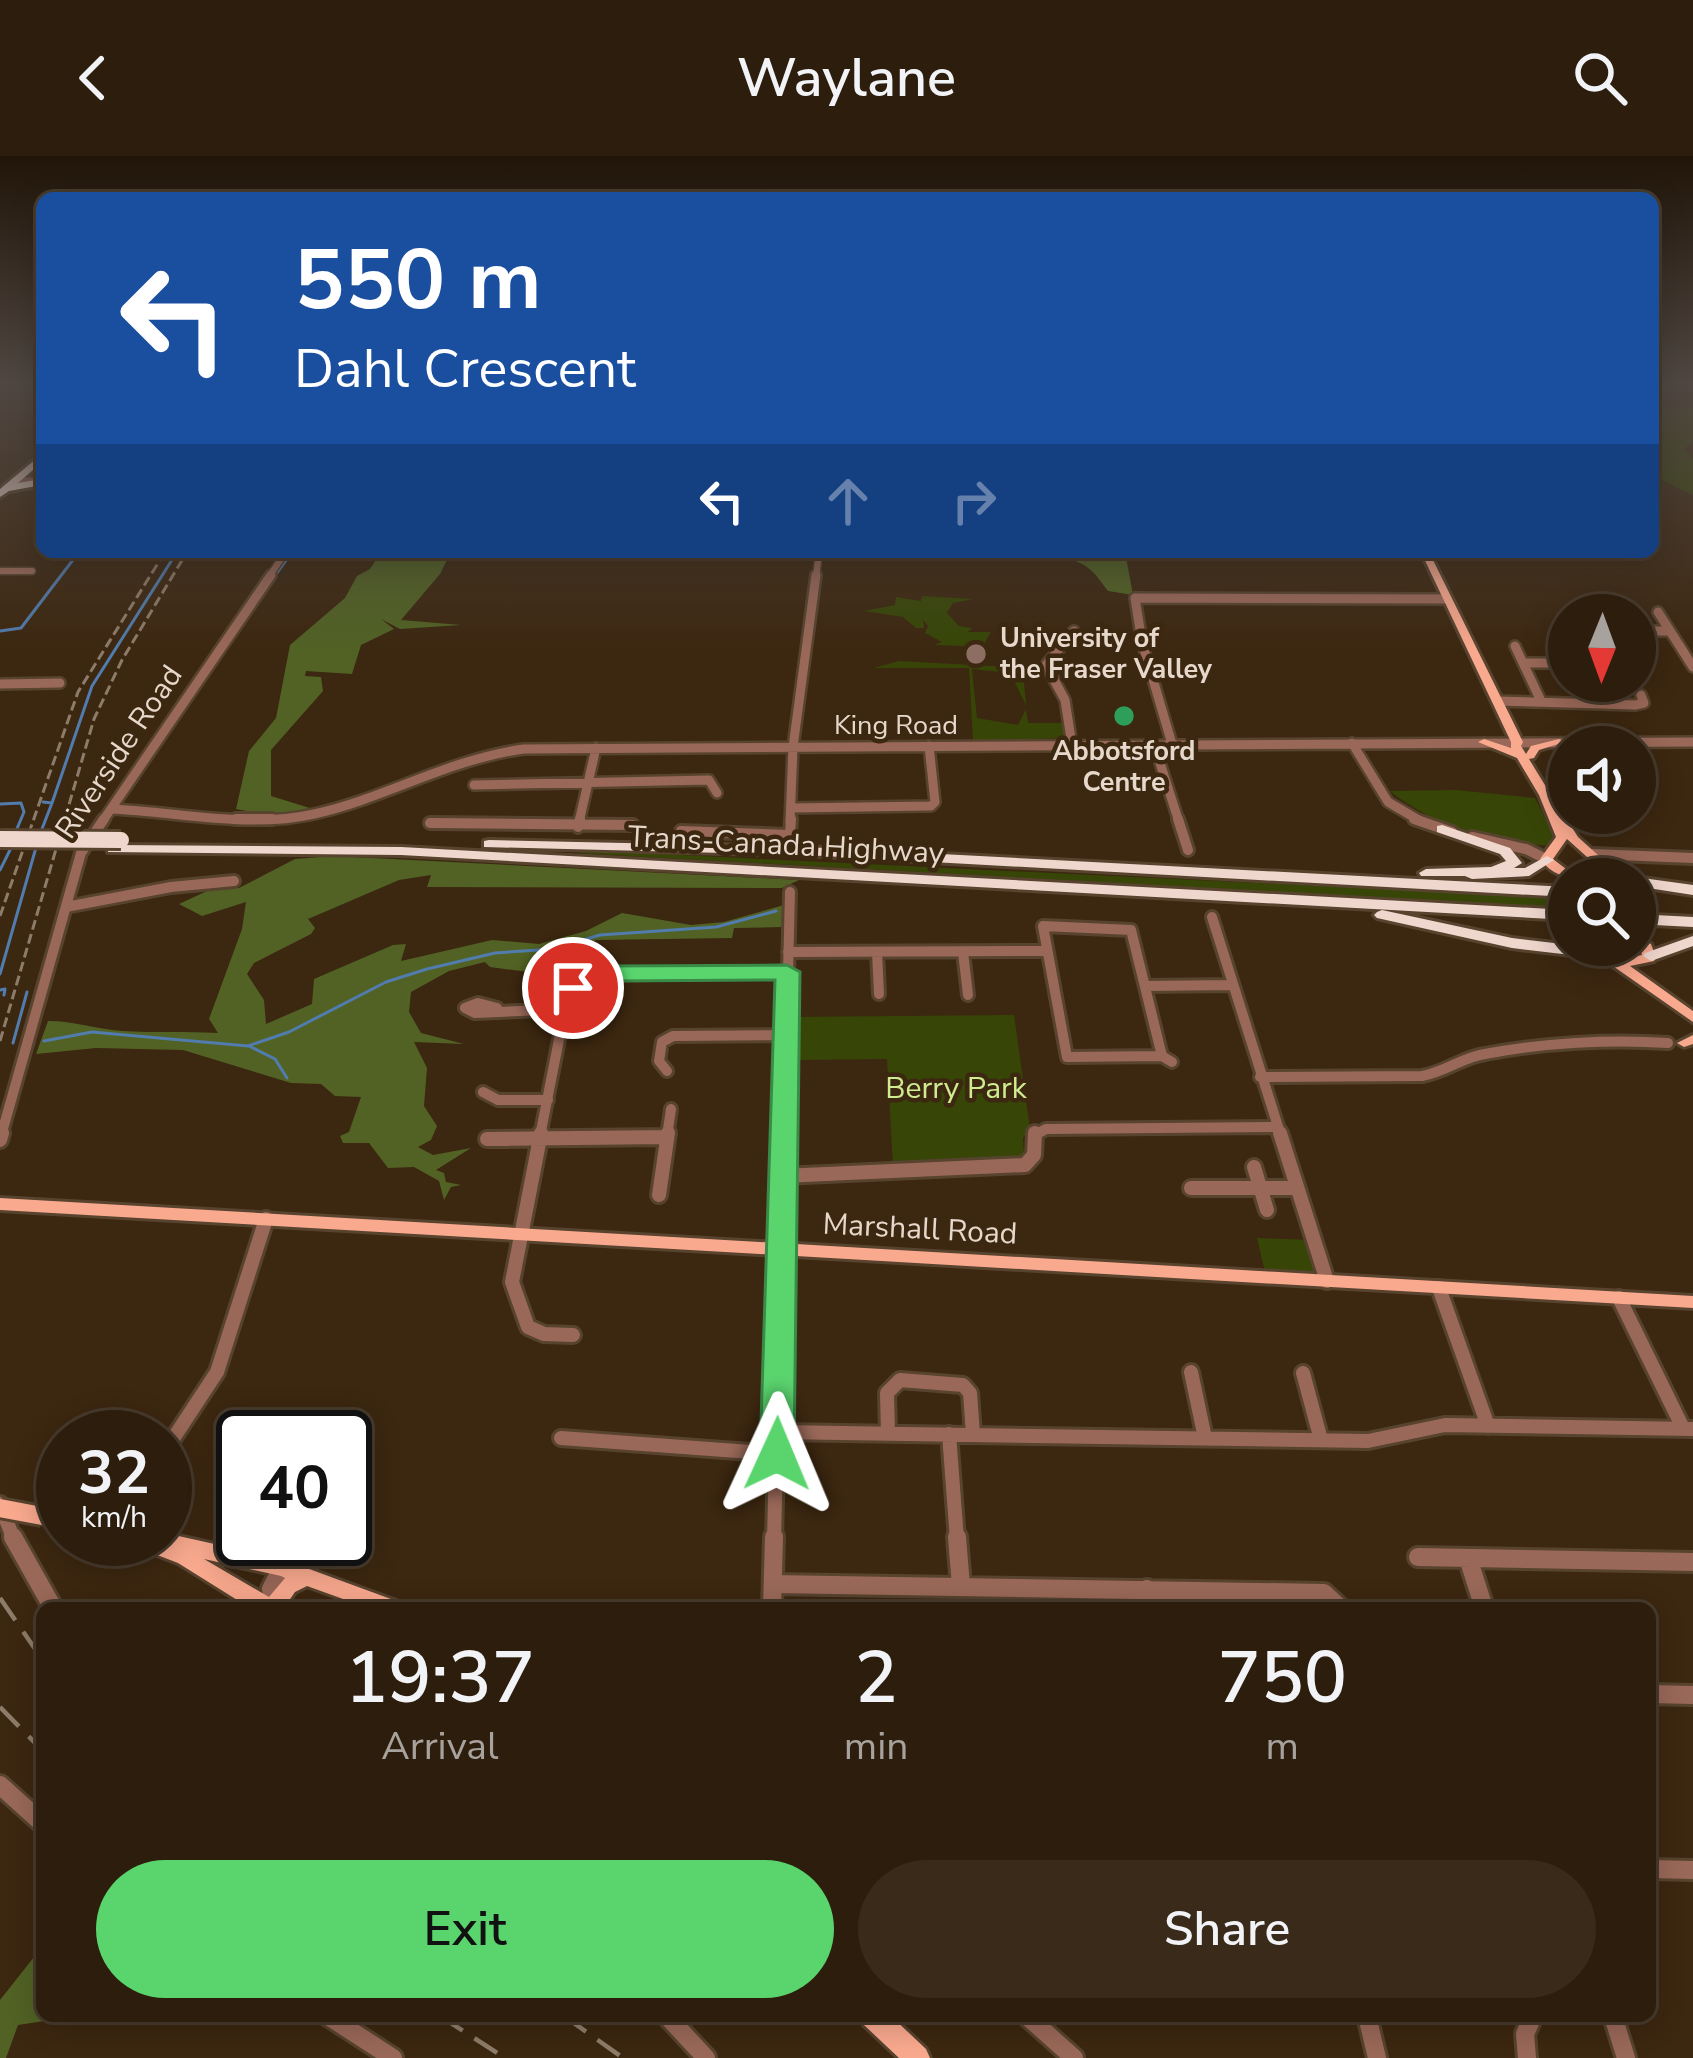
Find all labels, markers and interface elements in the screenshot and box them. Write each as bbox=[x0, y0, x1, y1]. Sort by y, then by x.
text: Waylane bbox=[737, 41, 956, 115]
icon: back bbox=[60, 45, 126, 111]
icon: search bbox=[1567, 45, 1633, 111]
text: 550 m bbox=[294, 223, 542, 338]
icon: left bbox=[96, 240, 252, 396]
text: Dahl Crescent bbox=[294, 332, 636, 406]
icon: left bbox=[689, 468, 755, 534]
icon: ahead bbox=[815, 468, 881, 534]
icon: right bbox=[941, 468, 1007, 534]
north arrow bbox=[1548, 594, 1656, 702]
map controls bbox=[1548, 594, 1656, 966]
place label: University of the Fraser Valley bbox=[1000, 620, 1213, 688]
marker: University of the Fraser Valley bbox=[963, 641, 989, 667]
street label: Riverside Road bbox=[46, 657, 192, 847]
marker: Abbotsford Centre bbox=[1111, 703, 1137, 729]
street label: King Road bbox=[834, 707, 958, 744]
button: sound bbox=[1548, 726, 1656, 834]
place label: Abbotsford Centre bbox=[1052, 733, 1196, 801]
street label: Trans-Canada Highway bbox=[627, 816, 946, 874]
button: search bbox=[1548, 858, 1656, 966]
pin bbox=[522, 937, 624, 1039]
icon: arrive bbox=[540, 955, 606, 1021]
park label: Berry Park bbox=[885, 1068, 1028, 1109]
street label: Marshall Road bbox=[822, 1203, 1018, 1255]
position arrow bbox=[714, 1391, 840, 1517]
speed limit sign: 40 bbox=[216, 1410, 372, 1566]
text: 32 bbox=[78, 1432, 150, 1514]
text: km/h bbox=[81, 1497, 147, 1538]
text: 19:37 bbox=[345, 1629, 535, 1727]
text: 2 bbox=[855, 1629, 898, 1727]
text: 750 bbox=[1217, 1629, 1347, 1727]
text: Arrival bbox=[381, 1720, 499, 1773]
text: min bbox=[844, 1720, 908, 1773]
text: m bbox=[1265, 1720, 1299, 1773]
button: Exit bbox=[96, 1860, 834, 1998]
button: Share bbox=[858, 1860, 1596, 1998]

